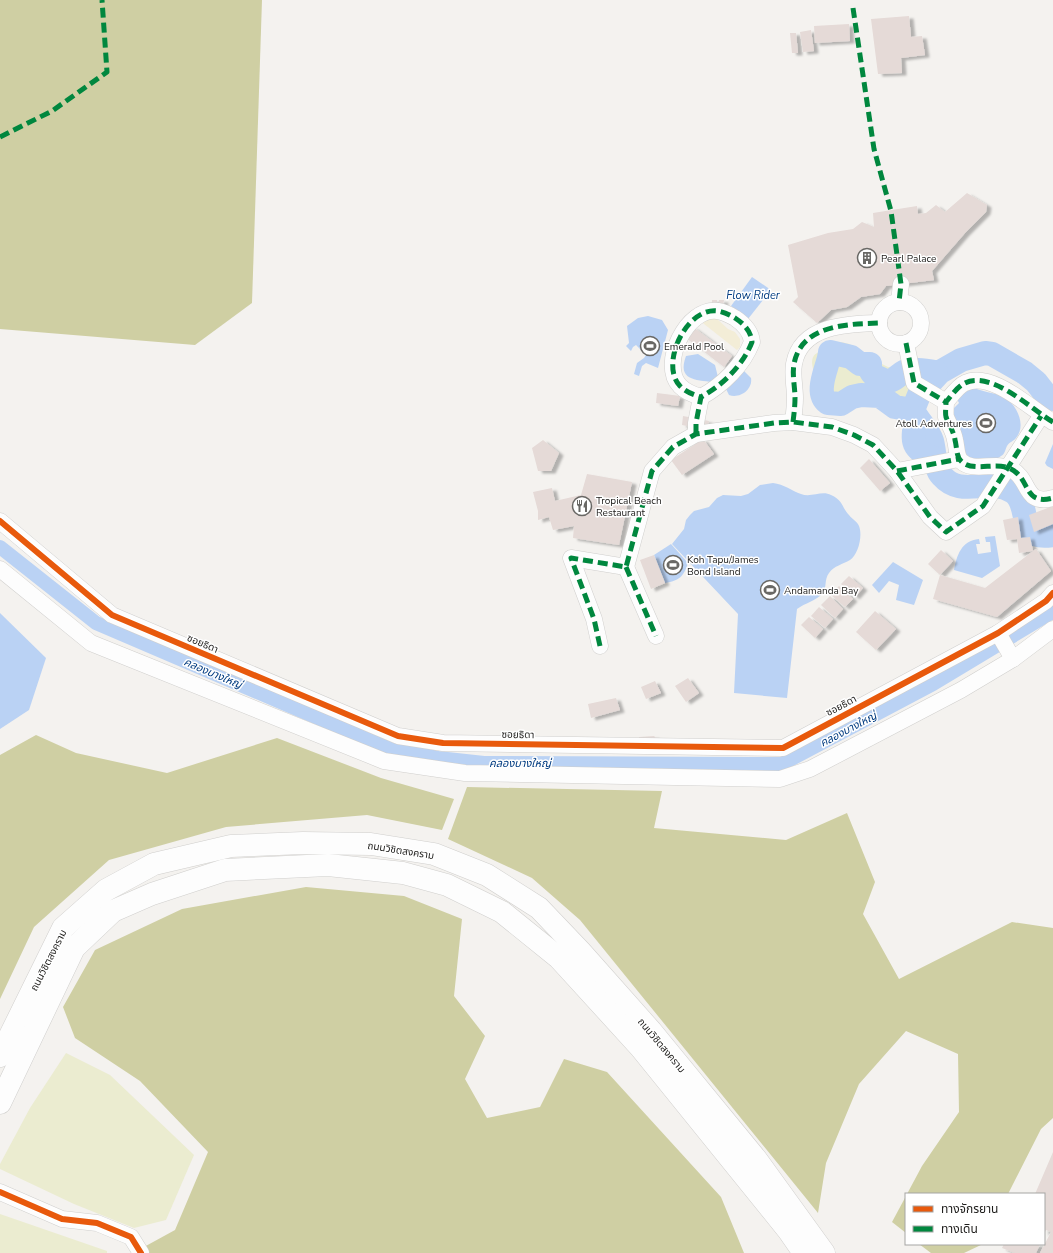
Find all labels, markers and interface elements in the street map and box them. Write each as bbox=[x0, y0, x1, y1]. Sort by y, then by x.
building icon: Pearl Palace bbox=[856, 247, 878, 269]
place label: Pearl Palace bbox=[881, 252, 936, 266]
water label: Flow Rider bbox=[726, 288, 781, 303]
sports icon: Emerald Pool bbox=[639, 335, 661, 357]
place label: Emerald Pool bbox=[664, 340, 724, 354]
sports icon: Atoll Adventures bbox=[975, 412, 997, 434]
place label: Atoll Adventures bbox=[895, 417, 972, 431]
place label: Tropical Beach Restaurant bbox=[596, 494, 662, 520]
restaurant icon: Tropical Beach Restaurant bbox=[571, 495, 593, 517]
place label: Koh Tapu/James Bond Island bbox=[687, 553, 759, 579]
sports icon: Koh Tapu/James Bond Island bbox=[662, 554, 684, 576]
sports icon: Andamanda Bay bbox=[759, 579, 781, 601]
place label: Andamanda Bay bbox=[784, 584, 859, 598]
street label: ซอยธิดา bbox=[185, 631, 220, 657]
water label: คลองบางใหญ่ bbox=[181, 654, 246, 693]
street label: ซอยธิดา bbox=[824, 692, 859, 720]
water label: คลองบางใหญ่ bbox=[817, 707, 881, 751]
street label: ซอยธิดา bbox=[501, 728, 535, 742]
water label: คลองบางใหญ่ bbox=[489, 756, 553, 771]
street label: ถนนวิชิตสงคราม bbox=[366, 839, 435, 863]
street label: ถนนวิชิตสงคราม bbox=[27, 927, 70, 994]
street label: ถนนวิชิตสงคราม bbox=[634, 1015, 688, 1076]
legend bbox=[905, 1193, 1045, 1245]
text: ทางจักรยาน bbox=[941, 1201, 998, 1217]
text: ทางเดิน bbox=[941, 1221, 978, 1237]

